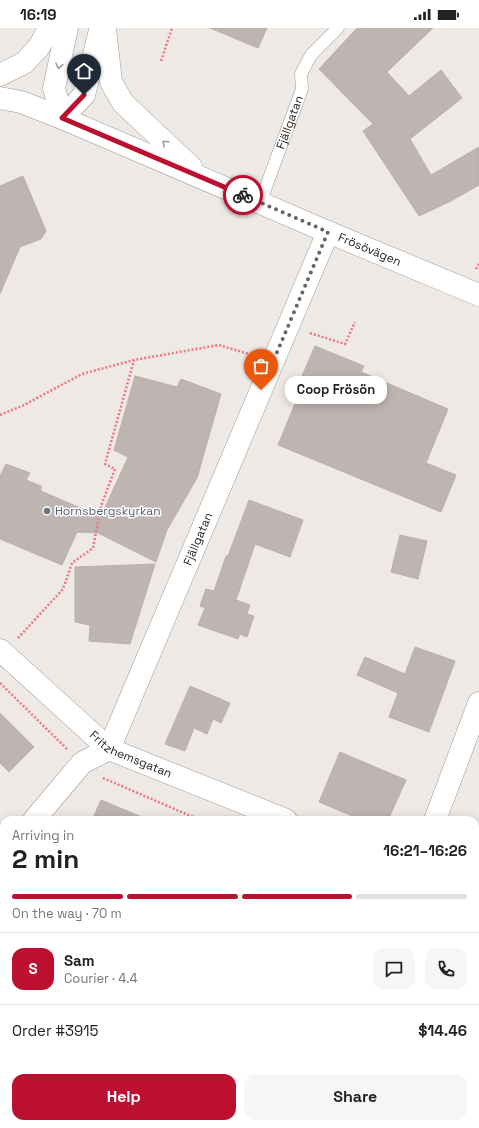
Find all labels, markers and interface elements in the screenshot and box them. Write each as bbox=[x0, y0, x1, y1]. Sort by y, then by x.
text: 16:19 bbox=[20, 5, 57, 24]
pin bbox=[67, 54, 101, 95]
icon: home bbox=[73, 60, 95, 82]
one-way arrow bbox=[55, 63, 63, 69]
street label: Fjällgatan bbox=[272, 93, 307, 151]
one-way arrow bbox=[162, 140, 169, 147]
courier bbox=[223, 175, 263, 215]
icon: bike bbox=[232, 184, 254, 206]
street label: Frösövägen bbox=[336, 229, 404, 270]
pin bbox=[244, 349, 278, 390]
icon: bag bbox=[250, 355, 272, 377]
callout: Coop Frösön bbox=[285, 376, 387, 404]
text: Coop Frösön bbox=[297, 381, 375, 398]
place label: Hornsbergskyrkan bbox=[55, 503, 161, 519]
marker: Hornsbergskyrkan bbox=[42, 506, 52, 516]
street label: Fjällgatan bbox=[180, 510, 216, 568]
street label: Fritzhemsgatan bbox=[86, 727, 174, 781]
text: Arriving in bbox=[12, 827, 74, 844]
text: 16:21–16:26 bbox=[383, 841, 467, 860]
text: 2 min bbox=[12, 842, 79, 876]
text: On the way · 70 m bbox=[12, 905, 122, 922]
button: chat bbox=[373, 948, 415, 990]
button: phone bbox=[425, 948, 467, 990]
text: Sam bbox=[64, 951, 95, 970]
text: S bbox=[28, 959, 38, 978]
text: Courier · 4.4 bbox=[64, 970, 138, 987]
text: Order #3915 bbox=[12, 1021, 98, 1040]
text: $14.46 bbox=[418, 1021, 467, 1040]
button: Help bbox=[12, 1074, 236, 1120]
button: Share bbox=[244, 1074, 467, 1120]

